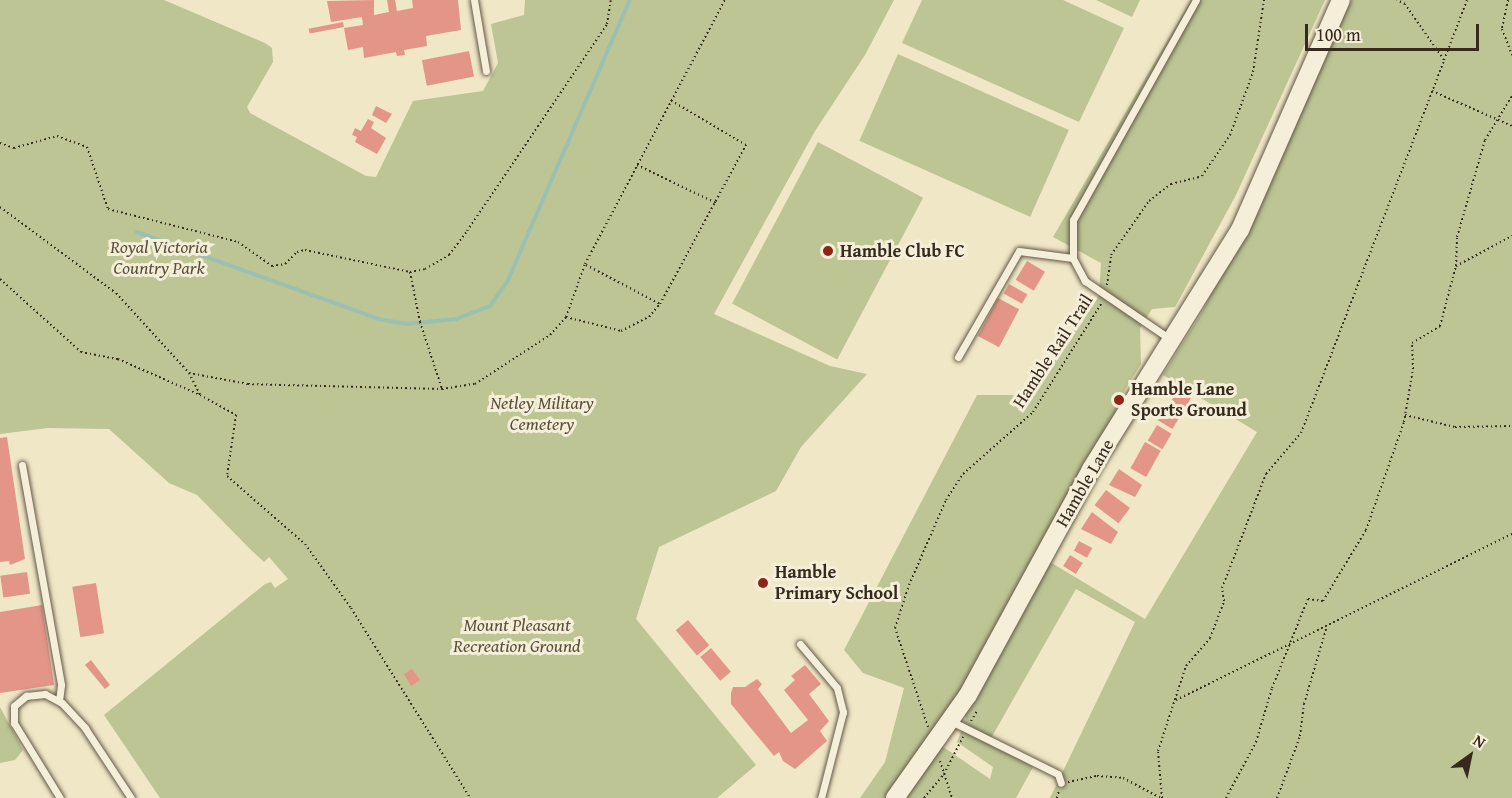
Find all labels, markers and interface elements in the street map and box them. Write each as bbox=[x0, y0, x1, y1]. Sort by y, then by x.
scale bar bbox=[1308, 12, 1482, 50]
text: 100 m bbox=[1316, 21, 1361, 48]
park label: Royal Victoria Country Park bbox=[110, 237, 208, 280]
place label: Hamble Club FC bbox=[840, 240, 965, 262]
marker: Hamble Club FC bbox=[821, 244, 835, 258]
street label: Hamble Rail Trail bbox=[1008, 290, 1098, 412]
place label: Hamble Lane Sports Ground bbox=[1131, 379, 1247, 422]
park label: Netley Military Cemetery bbox=[490, 393, 594, 436]
marker: Hamble Lane Sports Ground bbox=[1112, 393, 1126, 407]
street label: Hamble Lane bbox=[1051, 435, 1119, 531]
place label: Hamble Primary School bbox=[775, 562, 898, 604]
marker: Hamble Primary School bbox=[756, 576, 770, 590]
park label: Mount Pleasant Recreation Ground bbox=[453, 615, 581, 658]
north arrow bbox=[1440, 726, 1500, 786]
text: N bbox=[1469, 728, 1491, 754]

